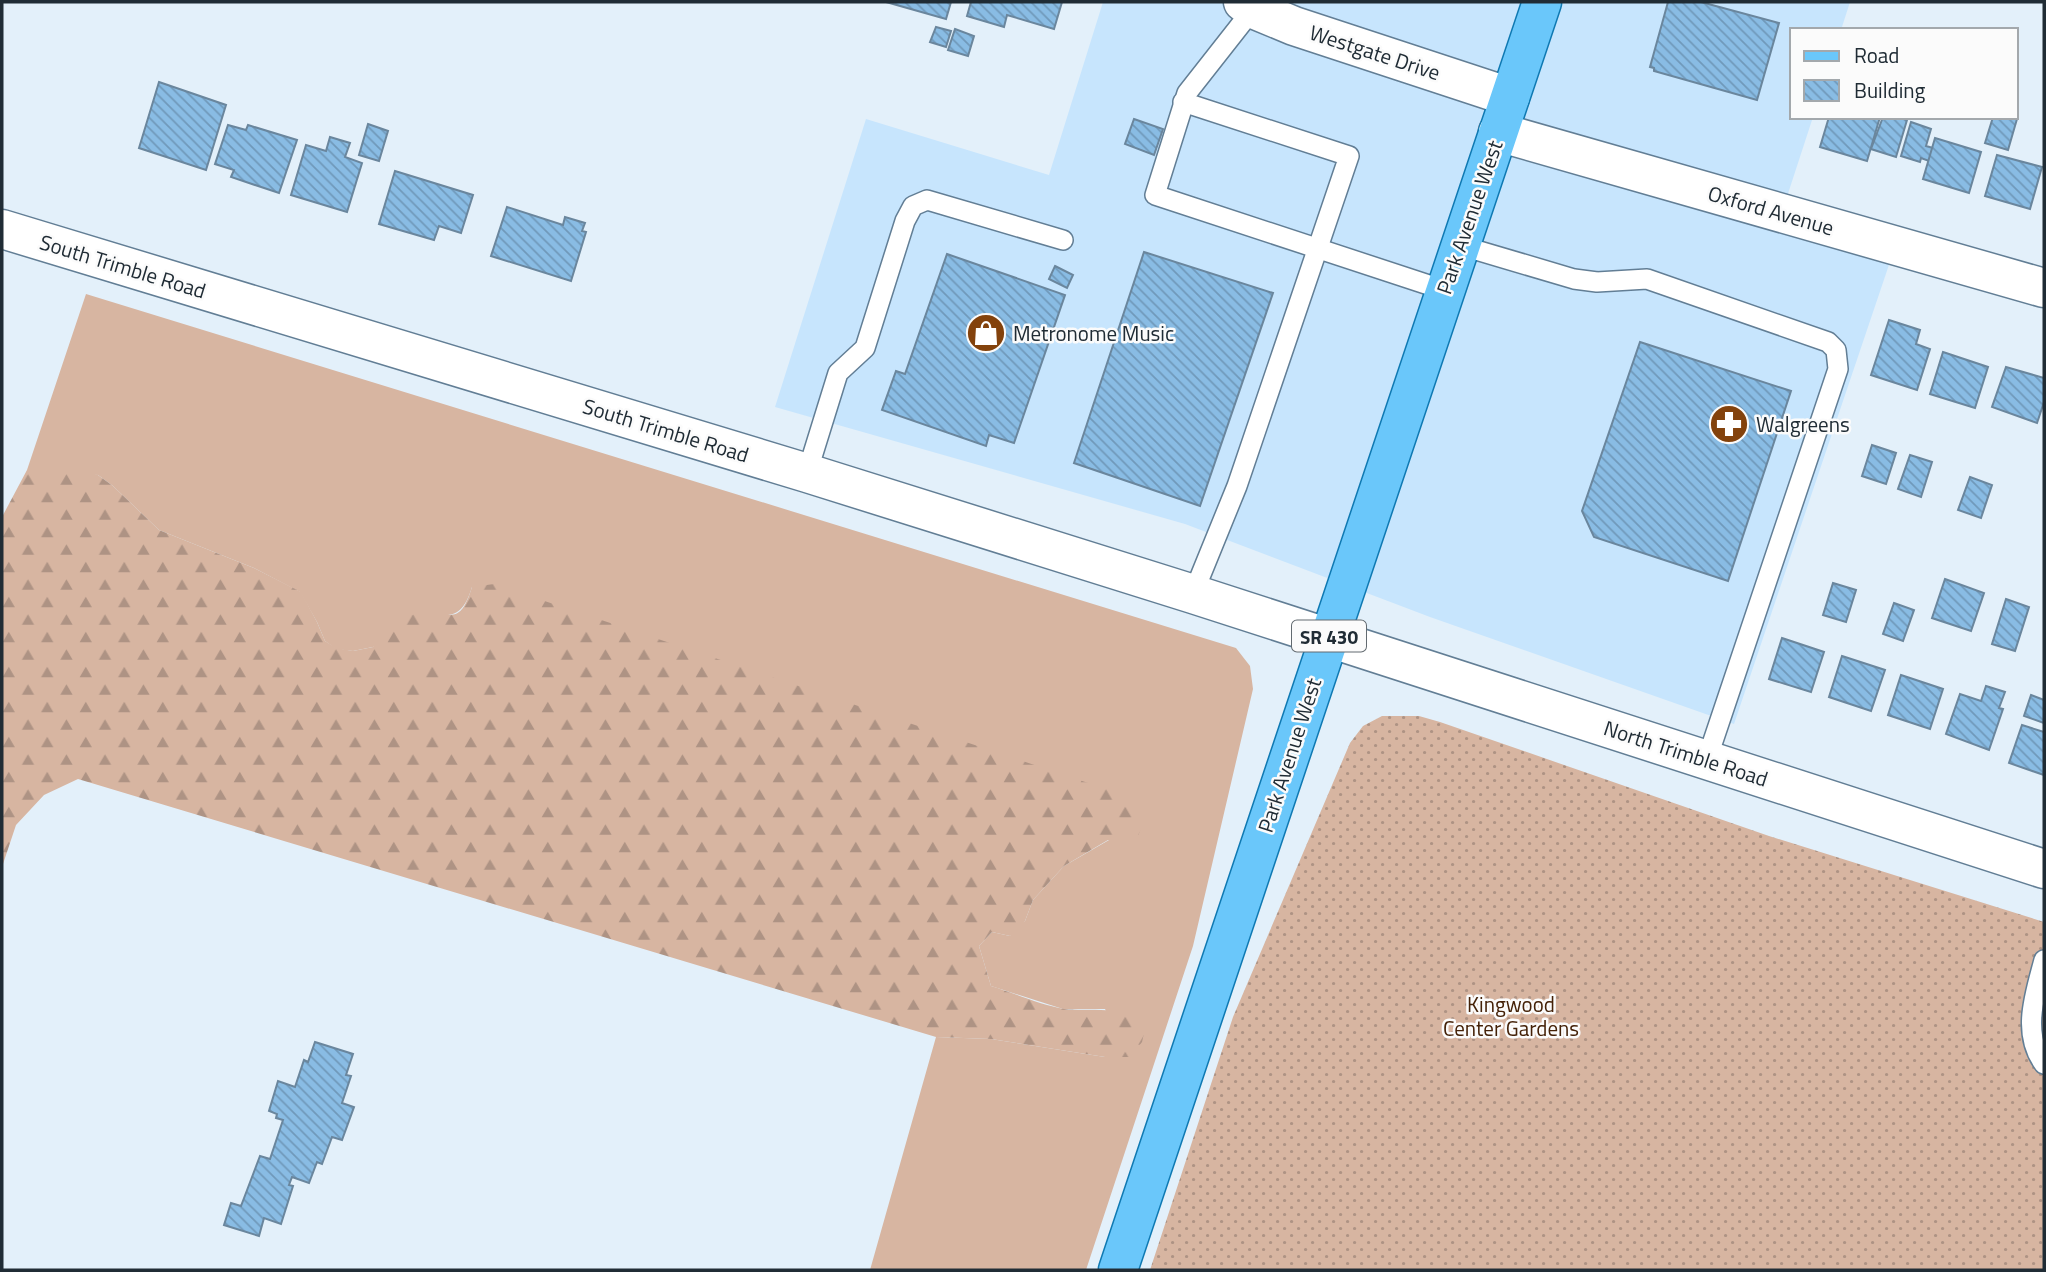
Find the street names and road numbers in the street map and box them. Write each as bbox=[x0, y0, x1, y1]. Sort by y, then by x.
street label: Westgate Drive bbox=[1305, 16, 1445, 88]
street label: Park Avenue West bbox=[1428, 135, 1511, 298]
street label: Oxford Avenue bbox=[1704, 177, 1838, 243]
street label: South Trimble Road bbox=[36, 226, 210, 306]
street label: South Trimble Road bbox=[579, 390, 753, 470]
road number: SR 430 bbox=[1292, 621, 1366, 652]
street label: Park Avenue West bbox=[1249, 673, 1329, 837]
street label: North Trimble Road bbox=[1600, 711, 1772, 795]

